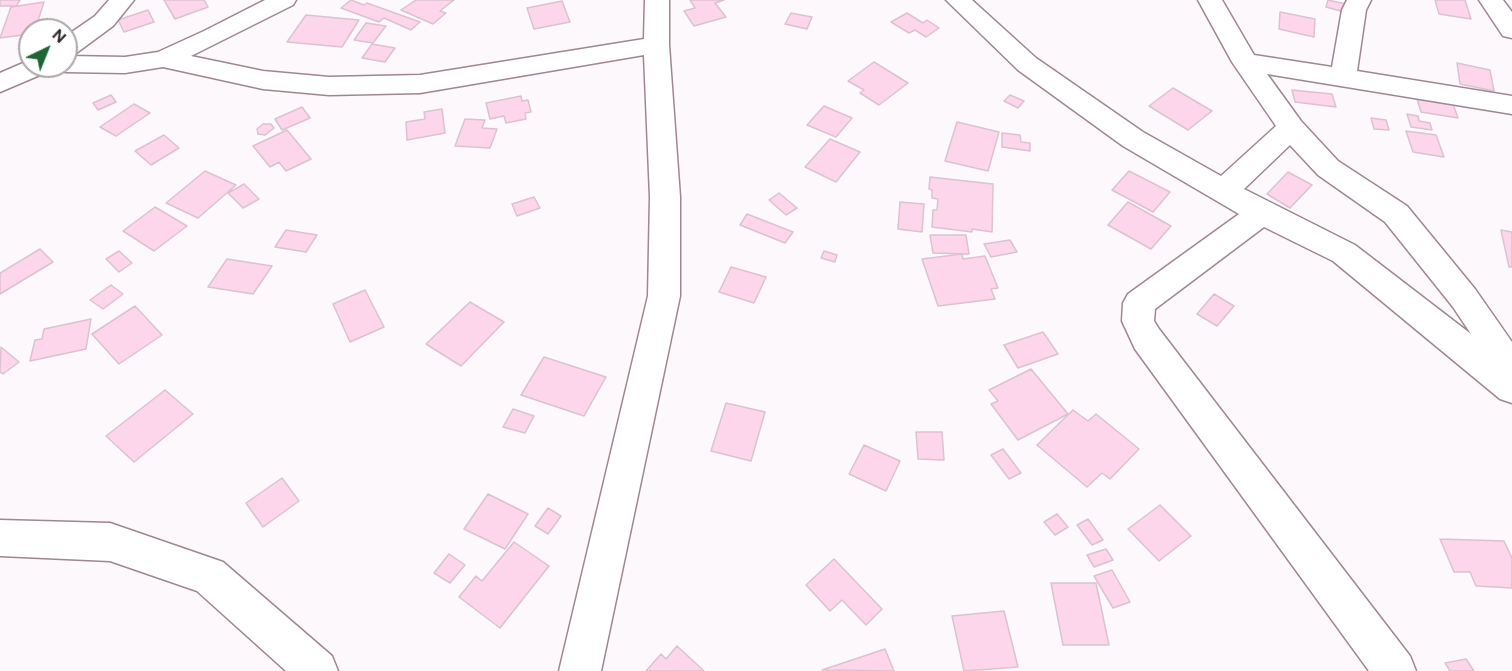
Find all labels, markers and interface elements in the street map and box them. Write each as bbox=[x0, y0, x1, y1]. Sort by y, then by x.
north arrow bbox=[18, 18, 78, 78]
text: N bbox=[48, 24, 71, 48]

